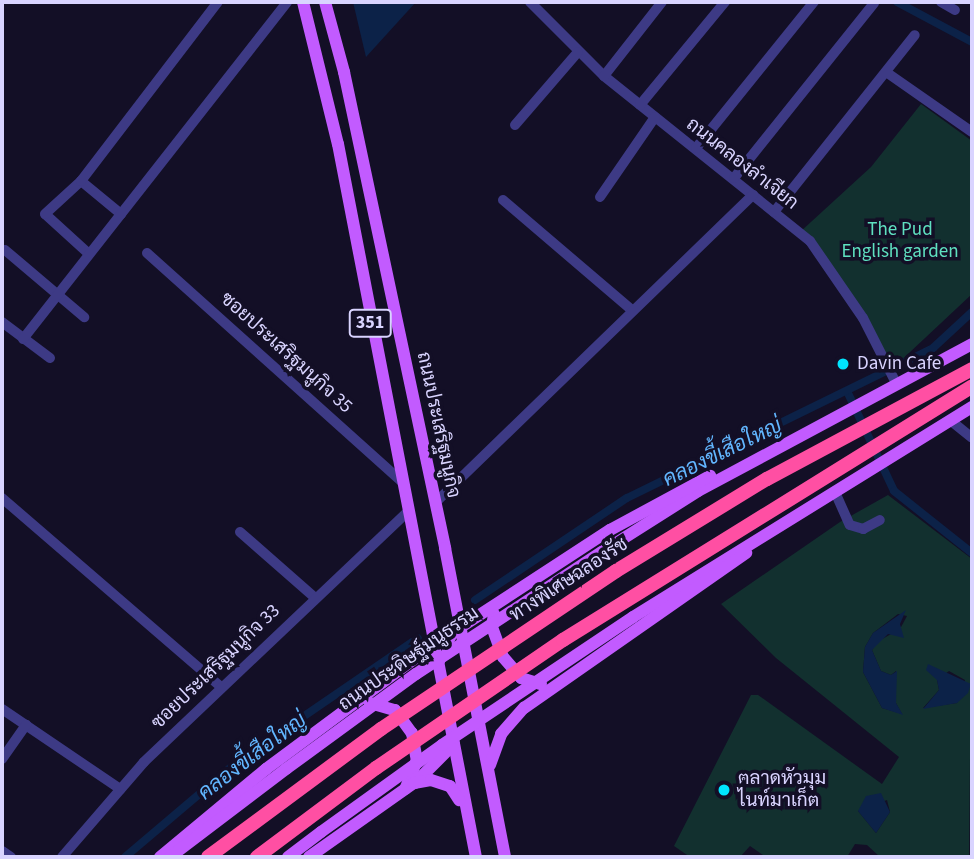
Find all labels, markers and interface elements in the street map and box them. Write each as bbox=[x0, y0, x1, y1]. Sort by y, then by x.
street label: ถนนคลองลำเจียก bbox=[681, 113, 803, 215]
park label: The Pud English garden bbox=[841, 219, 959, 263]
street label: ซอยประเสริฐมนูกิจ 35 bbox=[215, 288, 357, 418]
road number: 351 bbox=[347, 309, 393, 338]
street label: ถนนประเสริฐมนูกิจ bbox=[411, 350, 465, 500]
place label: Davin Cafe bbox=[857, 353, 941, 375]
marker: Davin Cafe bbox=[835, 356, 851, 372]
water label: คลองขี้เสือใหญ่ bbox=[658, 412, 786, 492]
street label: ทางพิเศษฉลองรัช bbox=[506, 533, 632, 627]
street label: ซอยประเสริฐมนูกิจ 33 bbox=[147, 600, 285, 734]
street label: ถนนประดิษฐ์มนูธรรม bbox=[335, 602, 483, 716]
water label: คลองขี้เสือใหญ่ bbox=[193, 707, 311, 805]
place label: ตลาดหัวมุม ไนท์มาเก็ต bbox=[738, 768, 826, 812]
marker: ตลาดหัวมุม ไนท์มาเก็ต bbox=[716, 782, 732, 798]

